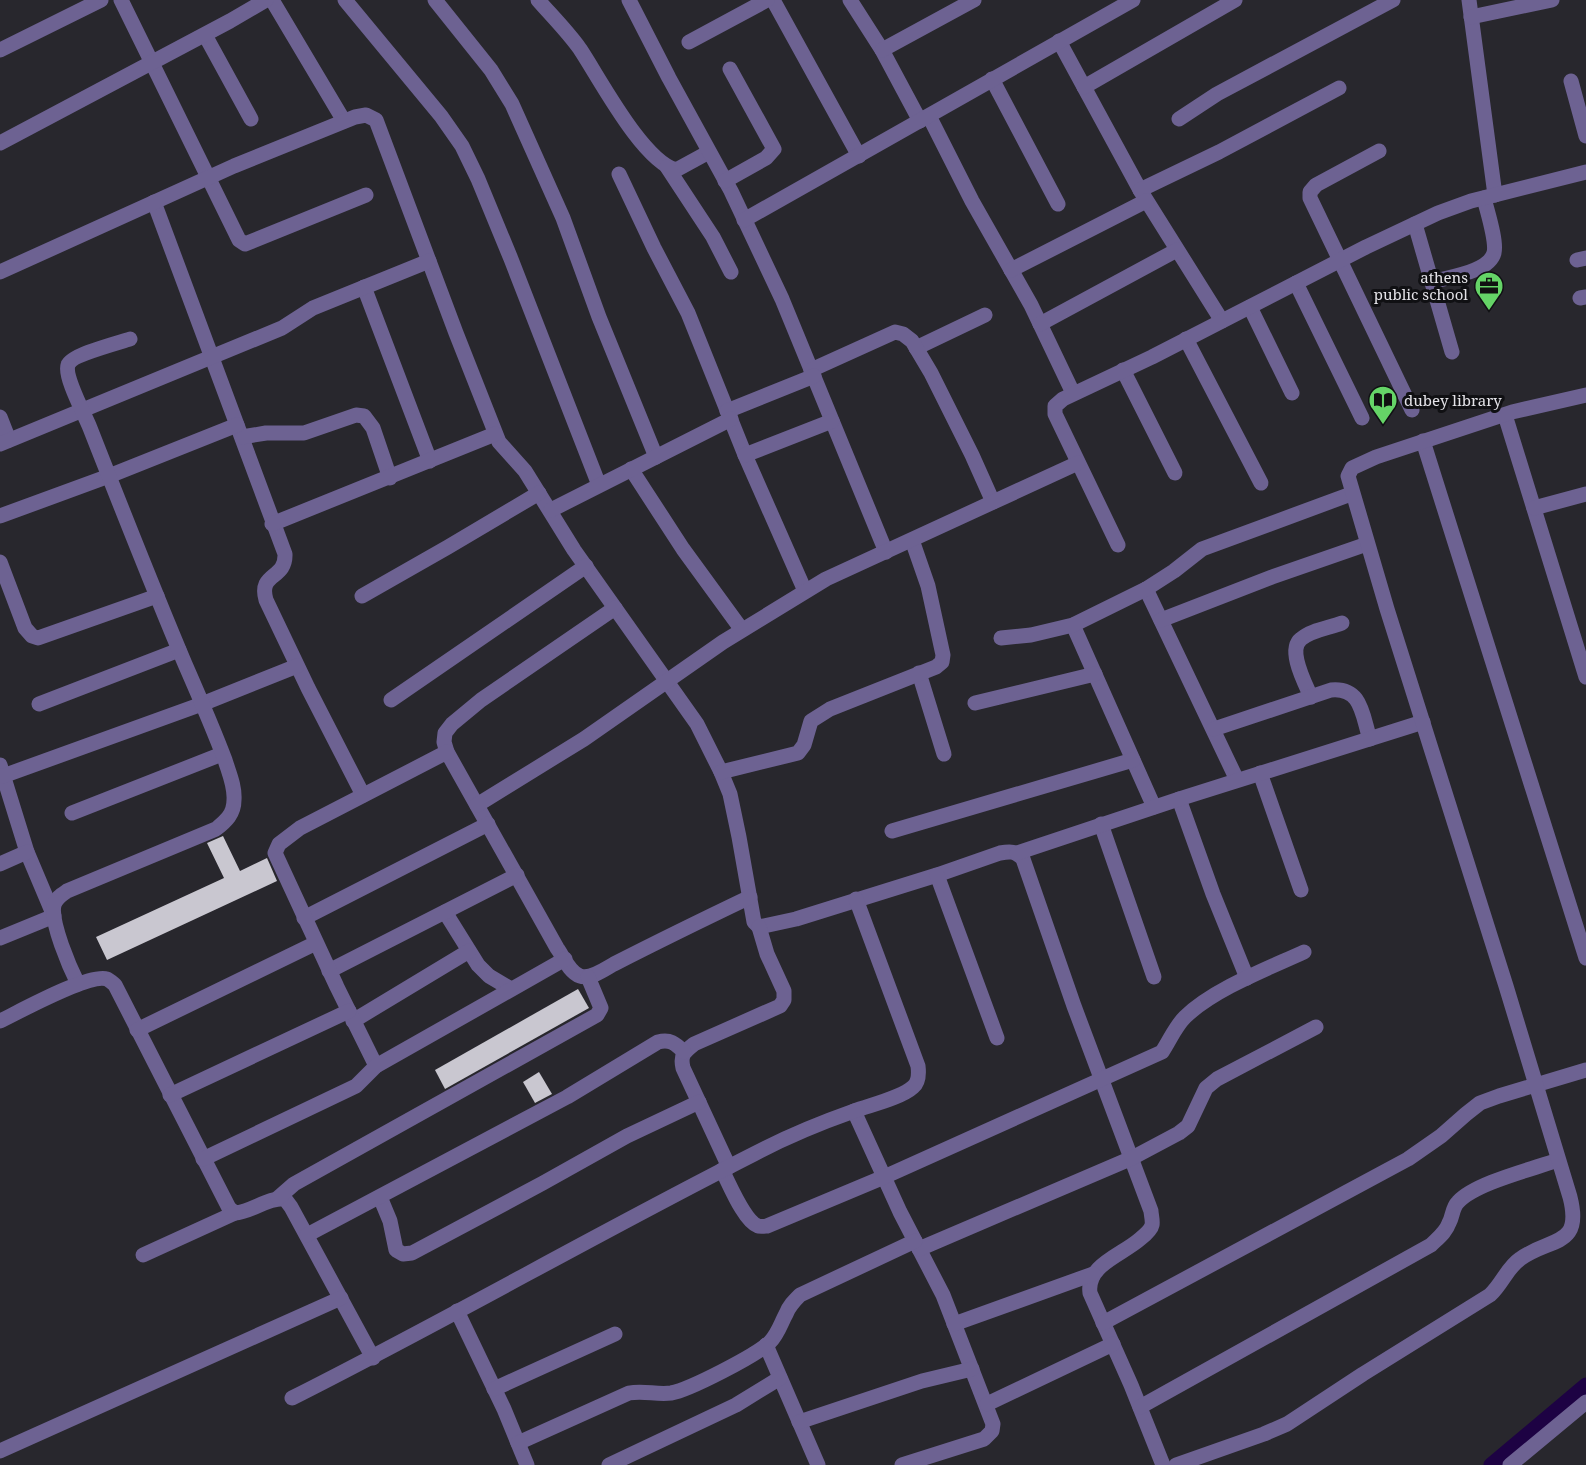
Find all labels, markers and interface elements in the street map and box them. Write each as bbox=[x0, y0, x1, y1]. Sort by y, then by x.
place label: athens public school bbox=[1374, 267, 1468, 304]
office icon: athens public school bbox=[1473, 270, 1505, 312]
library icon: dubey library bbox=[1367, 384, 1399, 426]
place label: dubey library bbox=[1404, 390, 1502, 410]

